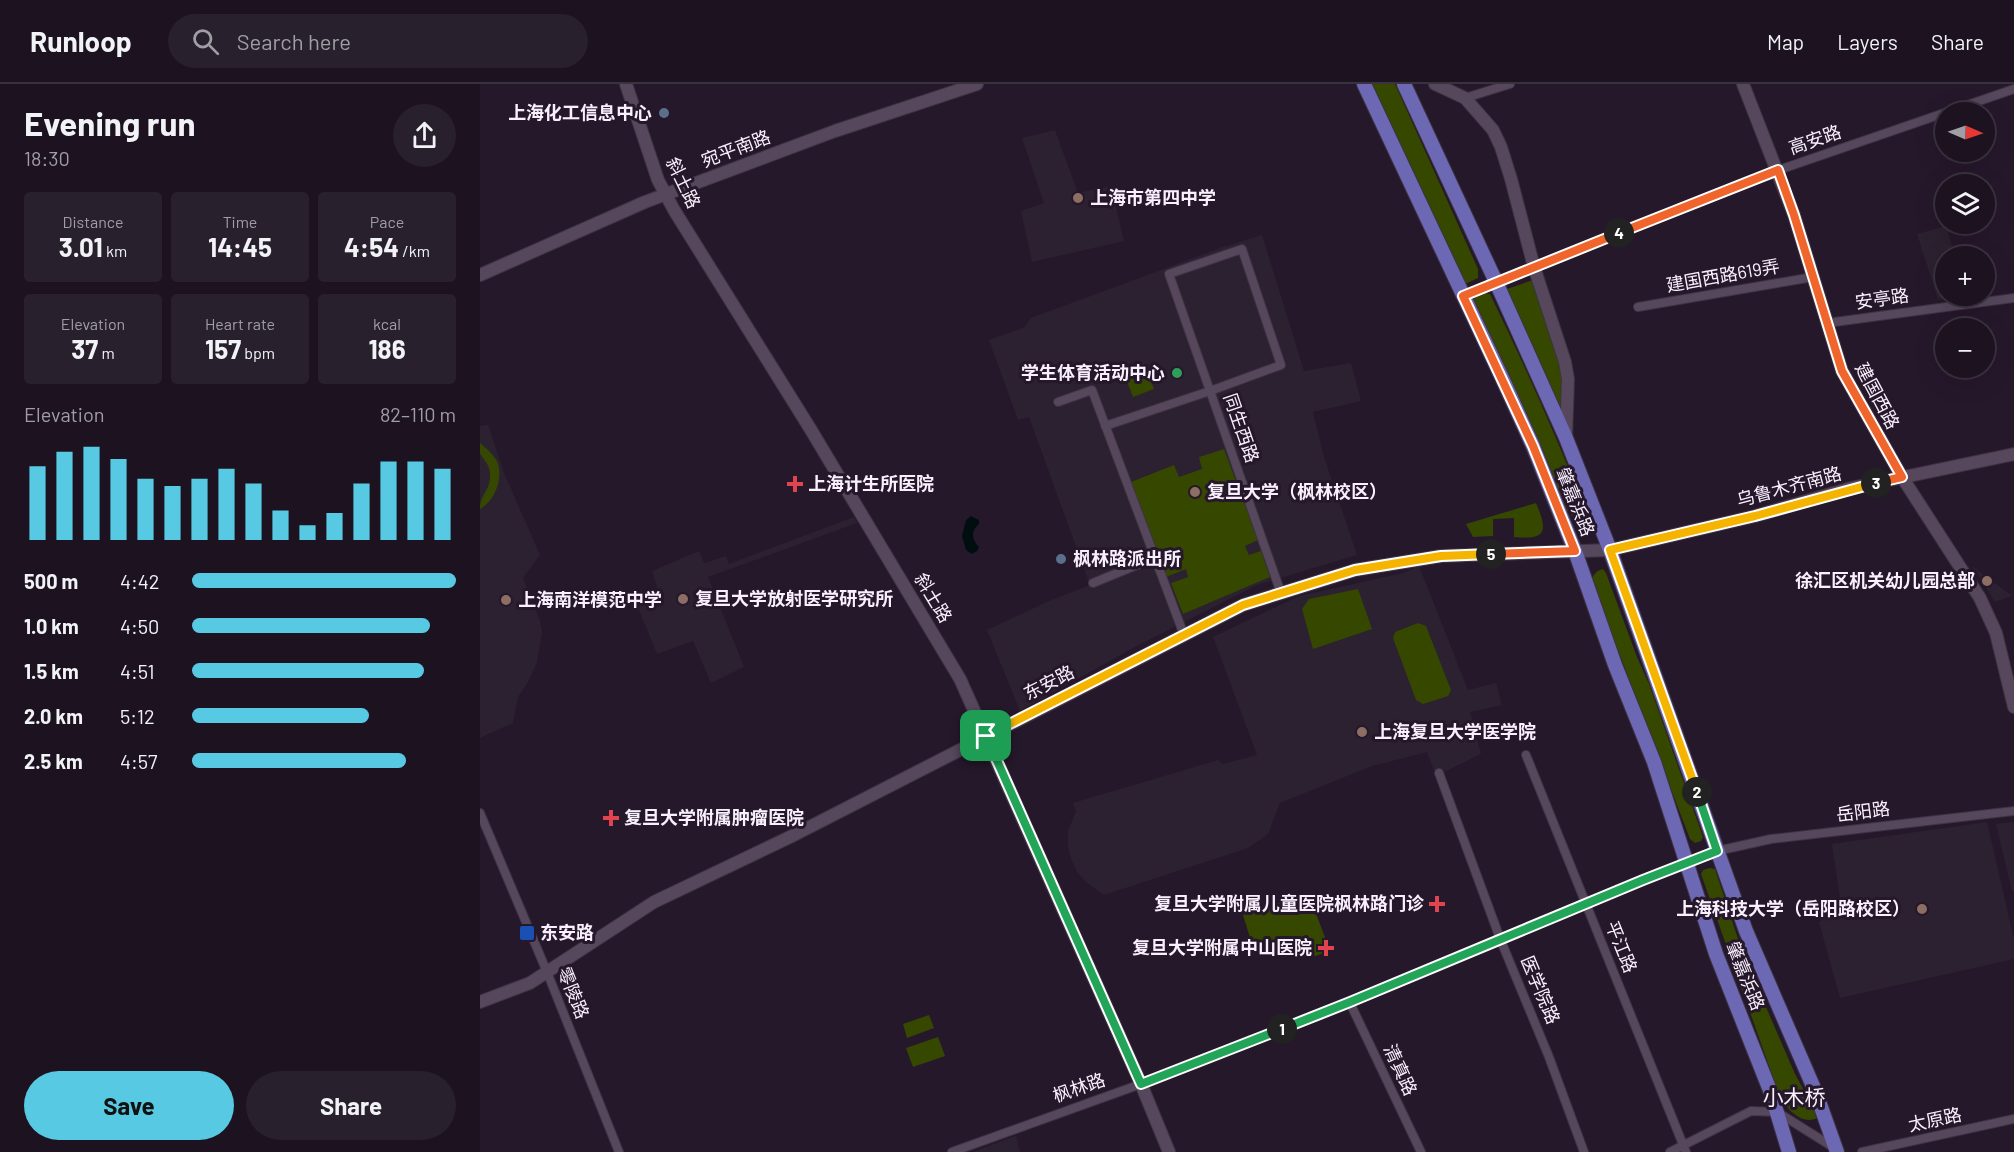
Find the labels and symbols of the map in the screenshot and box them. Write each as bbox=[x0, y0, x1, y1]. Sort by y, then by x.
place label: 上海化工信息中心 bbox=[508, 101, 652, 123]
north arrow bbox=[1935, 102, 1995, 162]
marker: 上海化工信息中心 bbox=[657, 106, 671, 120]
street label: 高安路 bbox=[1786, 120, 1844, 158]
street label: 宛平南路 bbox=[698, 125, 773, 171]
street label: 斜土路 bbox=[662, 153, 706, 212]
place label: 上海市第四中学 bbox=[1090, 186, 1216, 208]
marker: 上海市第四中学 bbox=[1071, 191, 1085, 205]
pin: 4 bbox=[1604, 218, 1634, 248]
street label: 建国西路619弄 bbox=[1664, 254, 1781, 296]
street label: 安亭路 bbox=[1854, 283, 1910, 313]
street label: 建国西路 bbox=[1851, 359, 1904, 432]
place label: 学生体育活动中心 bbox=[1021, 361, 1165, 383]
marker: 学生体育活动中心 bbox=[1170, 366, 1184, 380]
street label: 同生西路 bbox=[1220, 390, 1264, 465]
street label: 乌鲁木齐南路 bbox=[1734, 461, 1844, 511]
street label: 肇嘉浜路 bbox=[1552, 464, 1600, 539]
pin: 3 bbox=[1861, 468, 1891, 498]
place label: 上海计生所医院 bbox=[808, 472, 934, 494]
marker: 上海计生所医院 bbox=[786, 475, 804, 493]
place label: 复旦大学（枫林校区） bbox=[1207, 480, 1387, 502]
marker: 复旦大学（枫林校区） bbox=[1188, 485, 1202, 499]
pin: 5 bbox=[1476, 539, 1506, 569]
place label: 枫林路派出所 bbox=[1073, 547, 1181, 569]
marker: 枫林路派出所 bbox=[1054, 552, 1068, 566]
street label: 斜土路 bbox=[911, 569, 957, 626]
place label: 徐汇区机关幼儿园总部 bbox=[1795, 569, 1975, 591]
marker: 徐汇区机关幼儿园总部 bbox=[1980, 574, 1994, 588]
place label: 复旦大学放射医学研究所 bbox=[695, 587, 893, 609]
place label: 上海南洋模范中学 bbox=[518, 588, 662, 610]
marker: 复旦大学放射医学研究所 bbox=[676, 592, 690, 606]
marker: 上海南洋模范中学 bbox=[499, 593, 513, 607]
street label: 东安路 bbox=[1019, 660, 1078, 704]
pin bbox=[960, 710, 1011, 761]
place label: 上海复旦大学医学院 bbox=[1374, 720, 1536, 742]
marker: 上海复旦大学医学院 bbox=[1355, 725, 1369, 739]
pin: 2 bbox=[1682, 777, 1712, 807]
street label: 岳阳路 bbox=[1835, 797, 1891, 825]
place label: 复旦大学附属肿瘤医院 bbox=[624, 806, 804, 828]
marker: 复旦大学附属肿瘤医院 bbox=[602, 809, 620, 827]
place label: 复旦大学附属儿童医院枫林路门诊 bbox=[1154, 892, 1424, 914]
marker: 复旦大学附属儿童医院枫林路门诊 bbox=[1428, 895, 1446, 913]
place label: 上海科技大学（岳阳路校区） bbox=[1676, 897, 1910, 919]
marker: 上海科技大学（岳阳路校区） bbox=[1915, 902, 1929, 916]
street label: 平江路 bbox=[1602, 917, 1642, 976]
place label: 东安路 bbox=[540, 921, 594, 943]
marker: 东安路 bbox=[518, 924, 536, 942]
place label: 复旦大学附属中山医院 bbox=[1132, 936, 1312, 958]
street label: 肇嘉浜路 bbox=[1722, 938, 1770, 1013]
marker: 复旦大学附属中山医院 bbox=[1317, 939, 1335, 957]
street label: 医学院路 bbox=[1517, 952, 1565, 1027]
street label: 零陵路 bbox=[554, 963, 594, 1022]
pin: 1 bbox=[1267, 1014, 1297, 1044]
street label: 清真路 bbox=[1380, 1040, 1422, 1099]
street label: 枫林路 bbox=[1050, 1068, 1108, 1106]
district label: 小木桥 bbox=[1763, 1084, 1826, 1109]
street label: 太原路 bbox=[1906, 1103, 1963, 1135]

